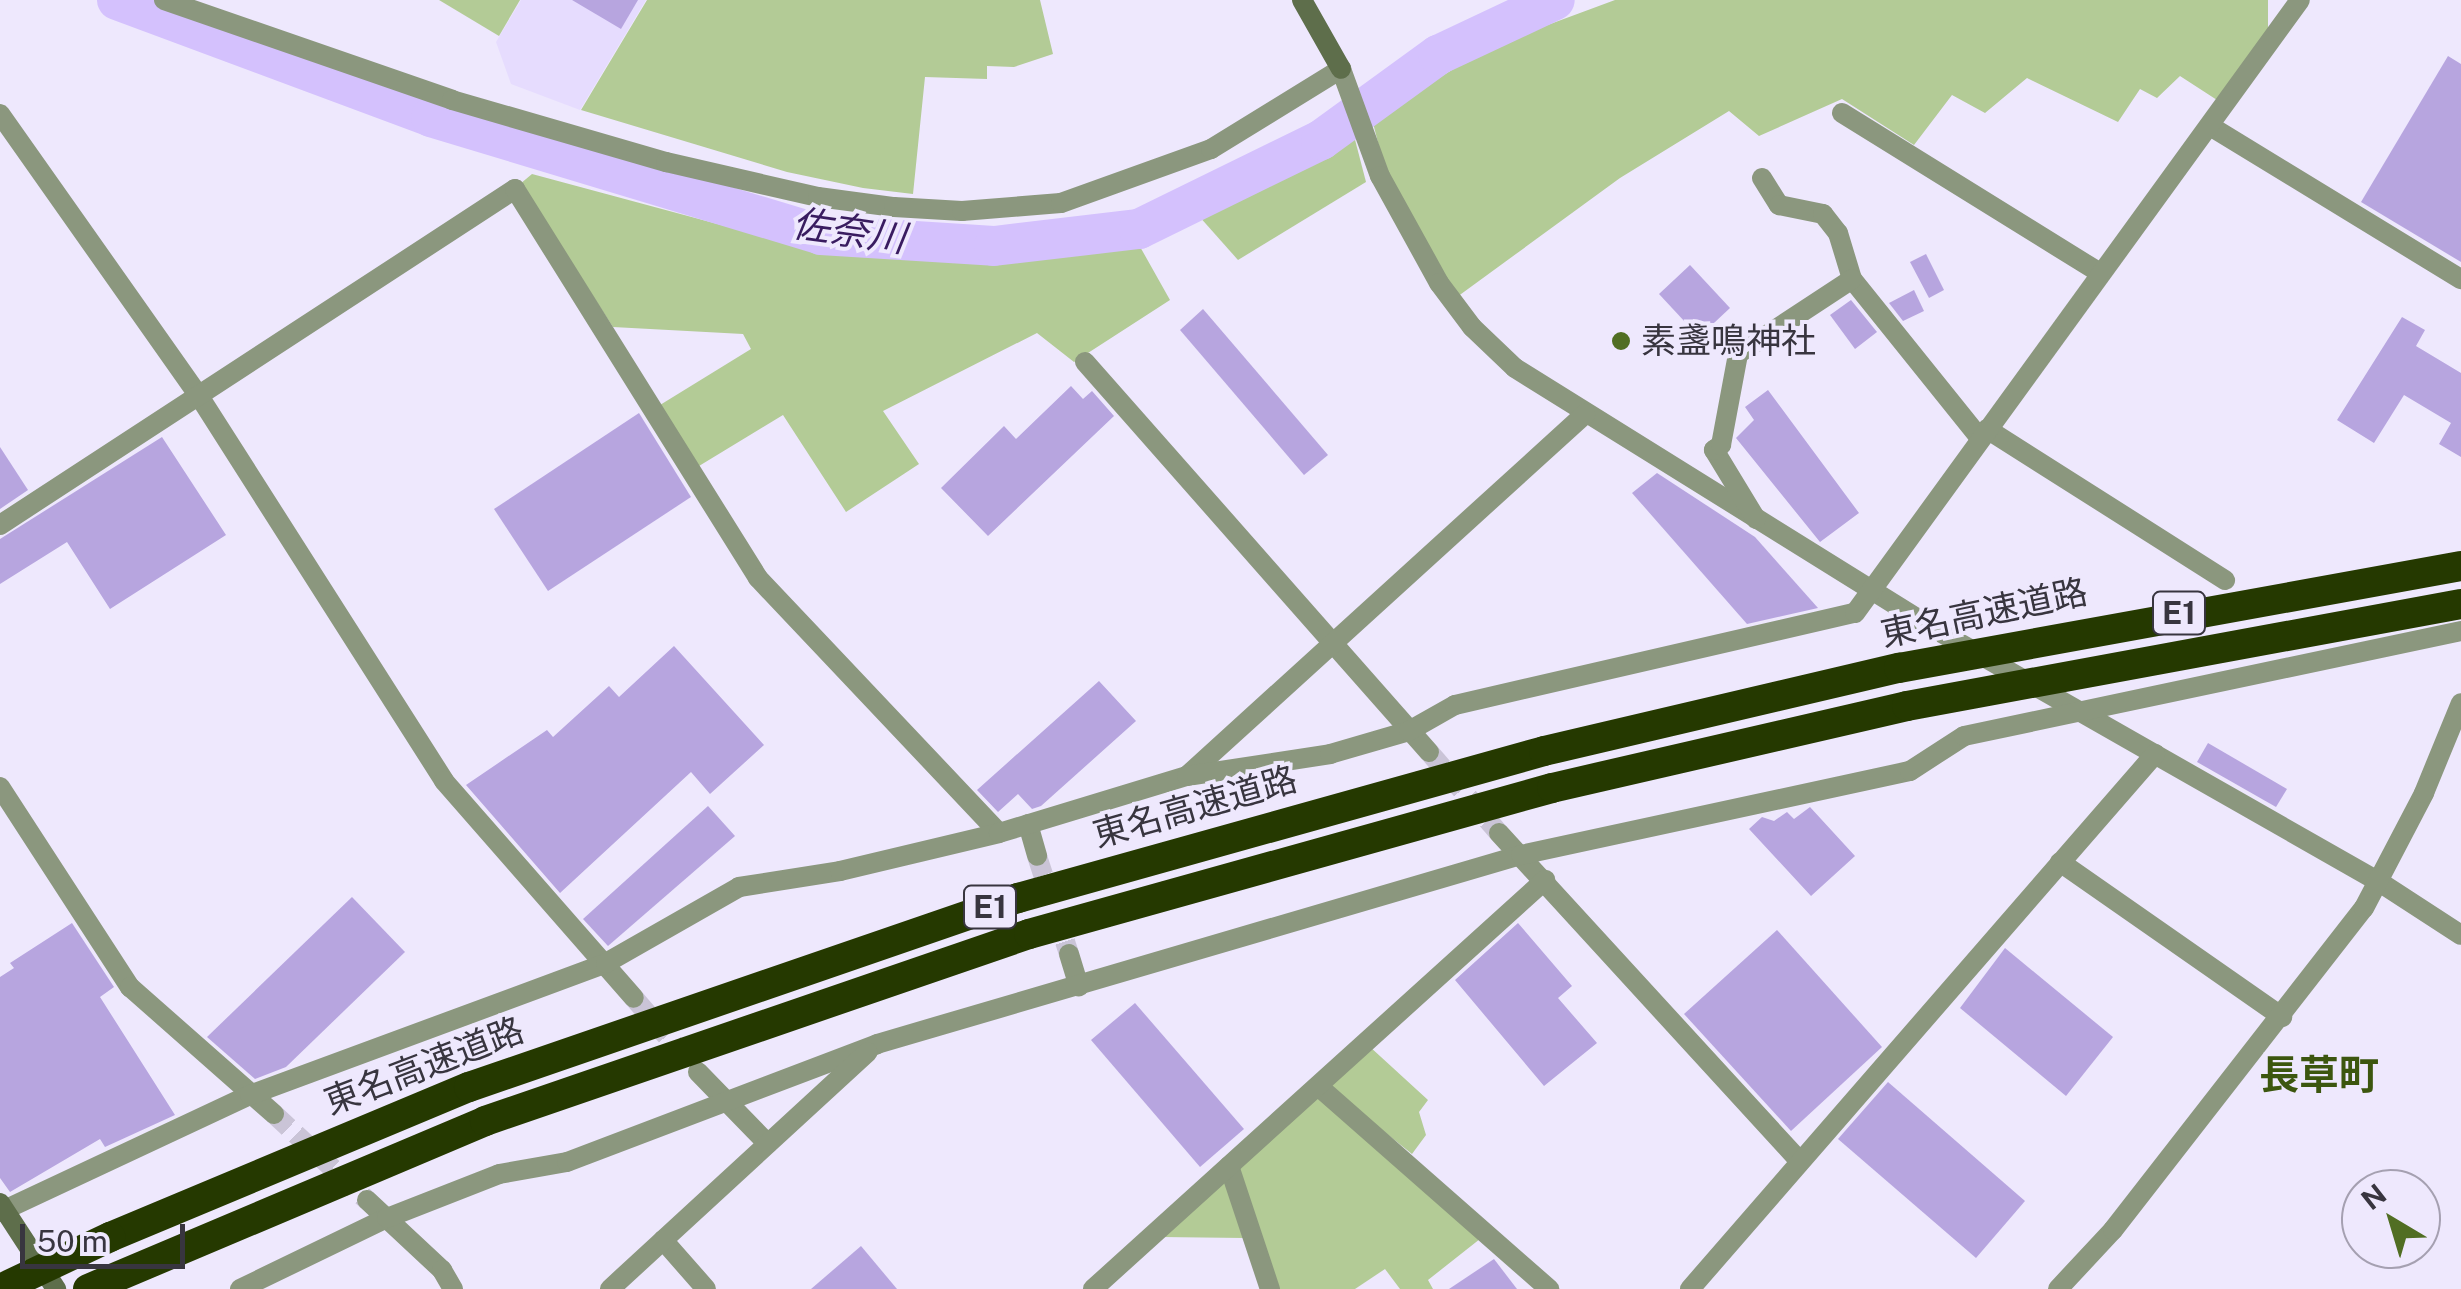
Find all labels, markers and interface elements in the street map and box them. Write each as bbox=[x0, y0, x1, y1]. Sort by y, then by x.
water label: 佐奈川 bbox=[789, 200, 909, 262]
place label: 素盞鳴神社 bbox=[1641, 320, 1816, 362]
marker: 素盞鳴神社 bbox=[1610, 330, 1632, 352]
street label: 東名高速道路 bbox=[1877, 571, 2091, 655]
road number: E1 bbox=[2152, 586, 2206, 640]
street label: 東名高速道路 bbox=[1088, 758, 1302, 856]
road number: E1 bbox=[962, 880, 1018, 934]
street label: 東名高速道路 bbox=[318, 1009, 530, 1123]
district label: 長草町 bbox=[2259, 1051, 2379, 1099]
north arrow bbox=[2341, 1169, 2441, 1269]
text: N bbox=[2355, 1177, 2392, 1216]
scale bar bbox=[25, 1204, 190, 1266]
text: 50 m bbox=[37, 1223, 108, 1259]

